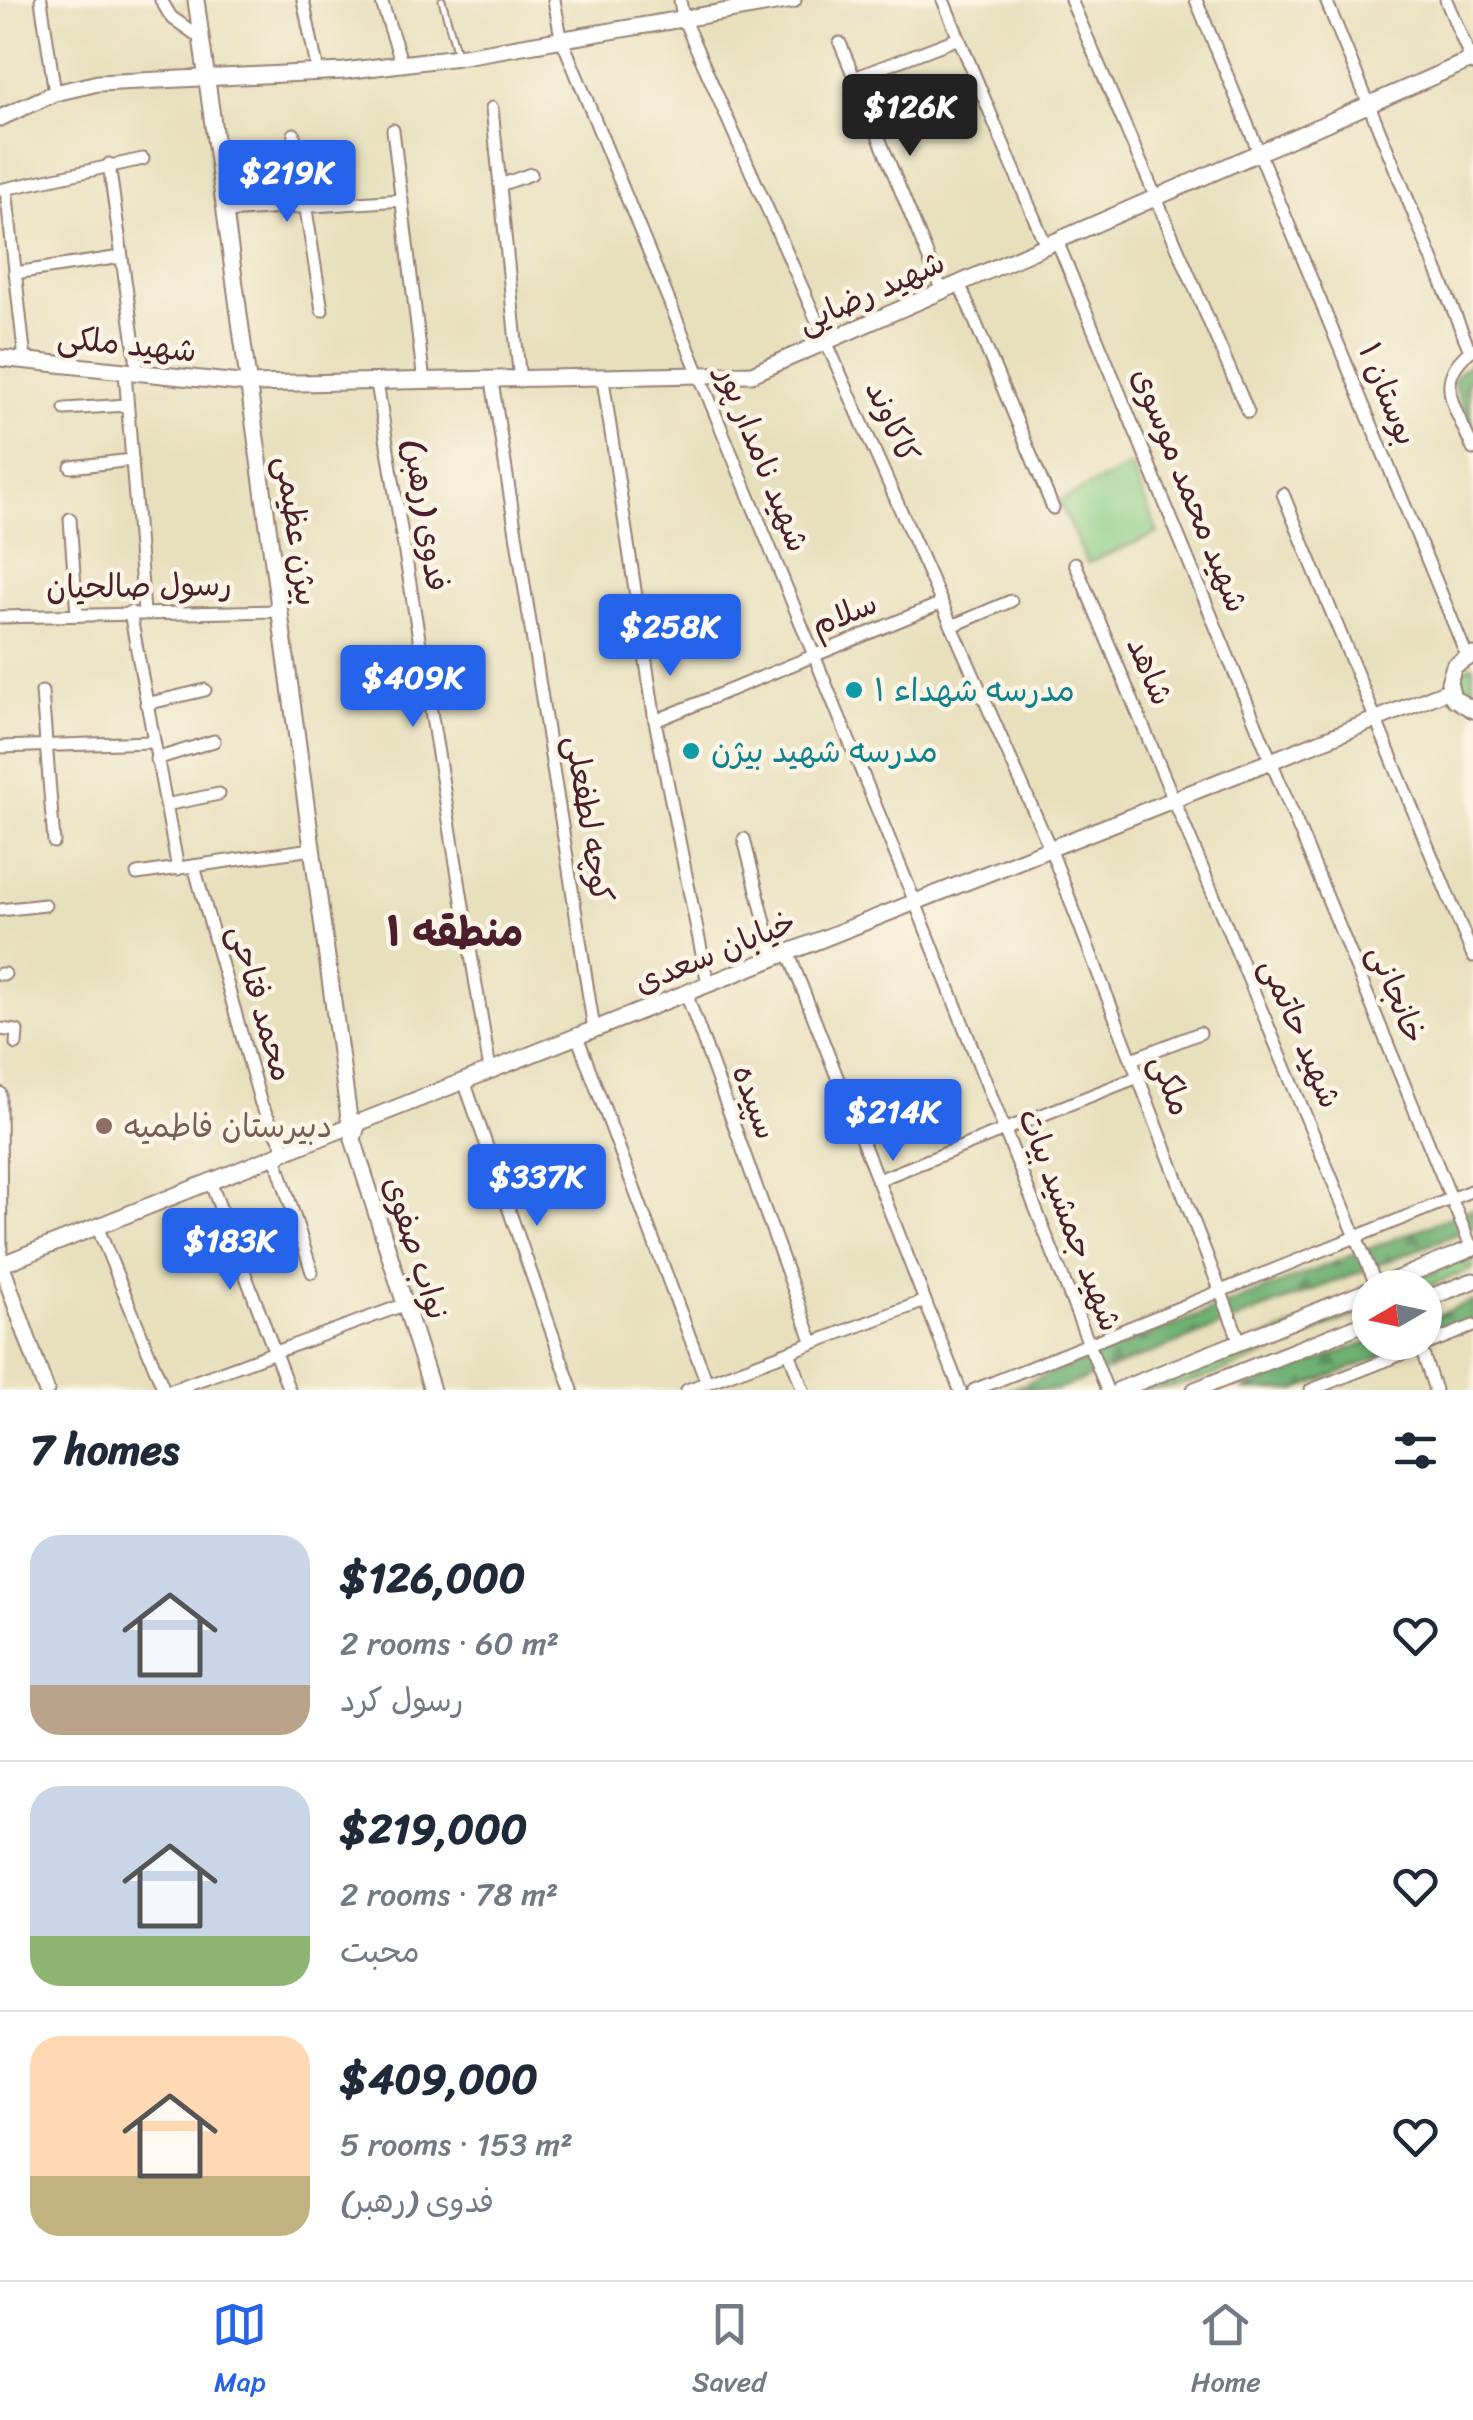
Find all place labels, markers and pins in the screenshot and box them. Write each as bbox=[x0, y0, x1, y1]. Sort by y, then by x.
pin: $126K bbox=[840, 74, 980, 159]
pin: $219K bbox=[217, 140, 357, 225]
pin: $258K bbox=[600, 594, 740, 679]
pin: $409K bbox=[343, 645, 483, 730]
place label: مدرسه شهداء ۱ bbox=[874, 662, 1075, 719]
marker: مدرسه شهداء ۱ bbox=[843, 679, 865, 701]
place label: مدرسه شهید بیژن bbox=[711, 723, 938, 780]
marker: مدرسه شهید بیژن bbox=[680, 740, 702, 762]
pin: $214K bbox=[823, 1079, 963, 1164]
place label: دبیرستان فاطمیه bbox=[124, 1098, 332, 1155]
marker: دبیرستان فاطمیه bbox=[93, 1115, 115, 1137]
pin: $337K bbox=[467, 1144, 607, 1229]
pin: $183K bbox=[160, 1208, 300, 1293]

